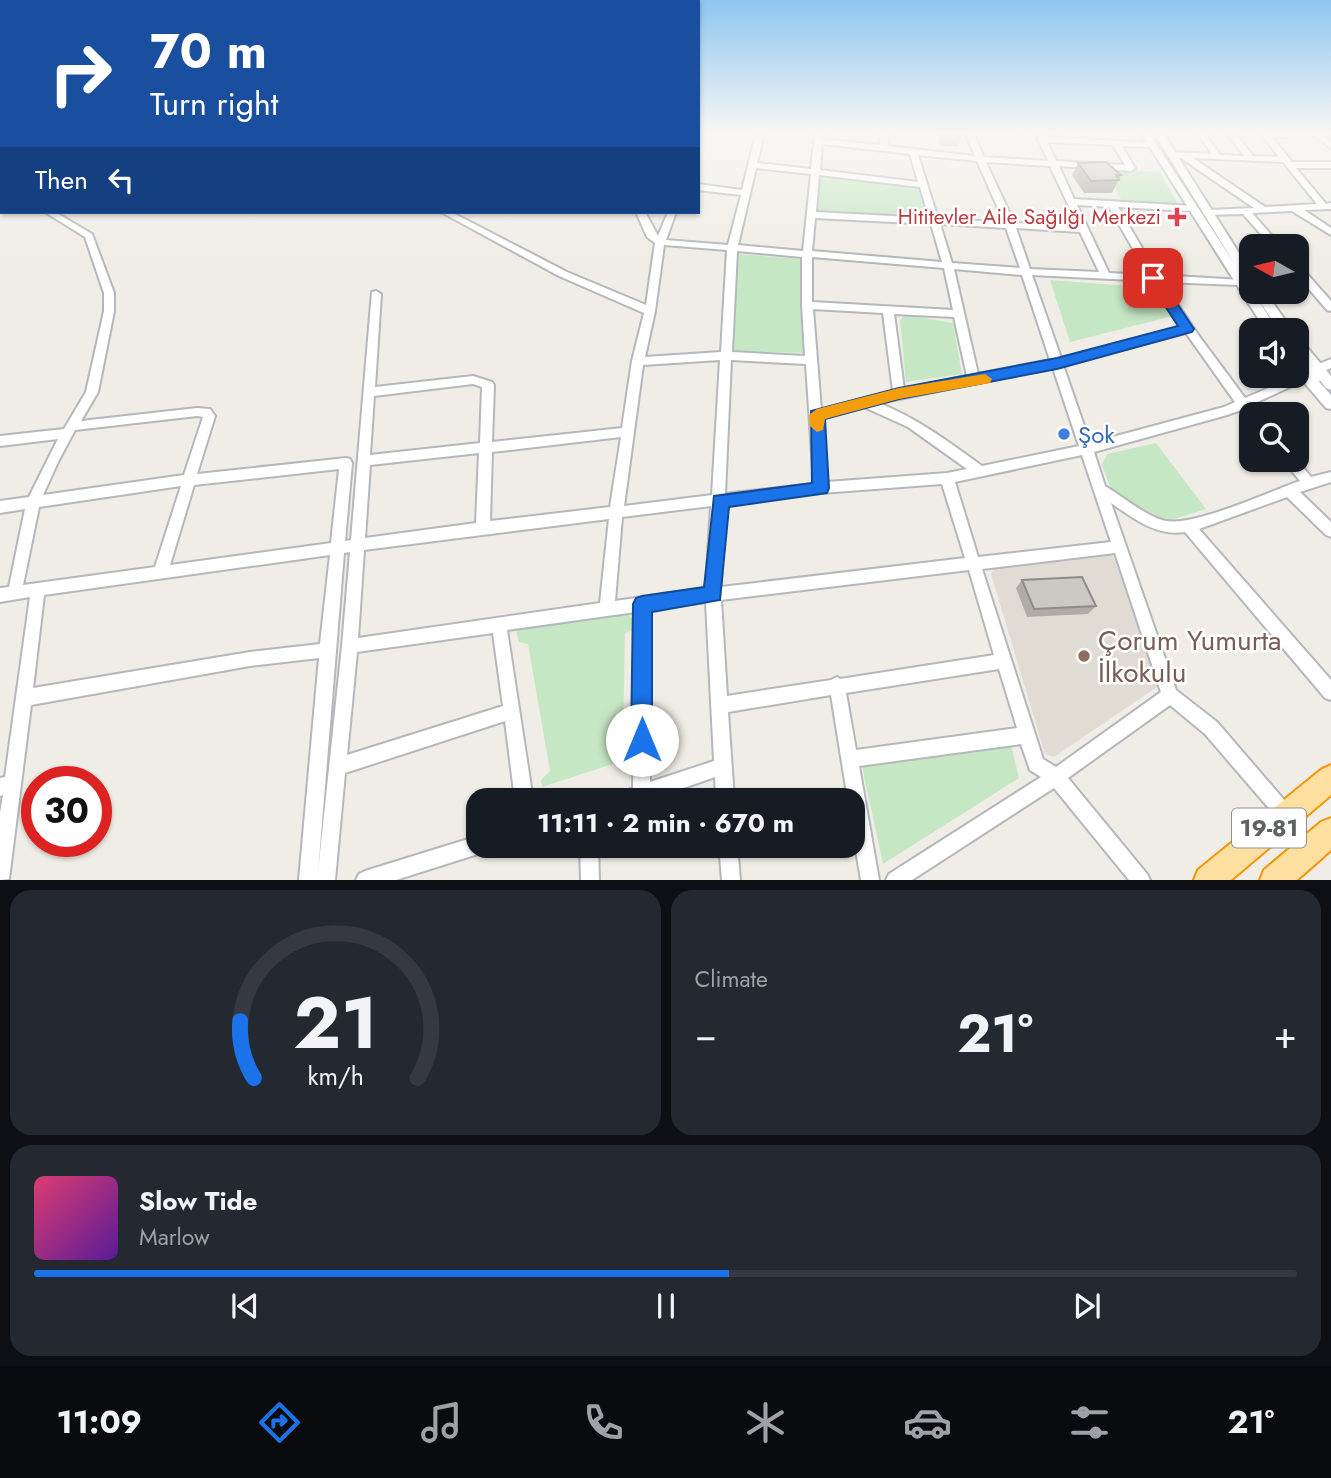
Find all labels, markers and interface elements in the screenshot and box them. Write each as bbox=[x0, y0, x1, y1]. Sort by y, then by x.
text: 70 m bbox=[150, 16, 267, 86]
icon: right bbox=[35, 28, 126, 119]
text: Turn right bbox=[150, 81, 279, 127]
text: Then bbox=[35, 161, 88, 199]
icon: left bbox=[102, 161, 140, 199]
place label: Hititevler Aile Sağılğı Merkezi bbox=[898, 202, 1161, 232]
marker: Hititevler Aile Sağılğı Merkezi bbox=[1167, 207, 1187, 227]
north arrow bbox=[1239, 234, 1309, 304]
map controls bbox=[1239, 234, 1309, 472]
pin bbox=[1123, 248, 1183, 308]
icon: arrive bbox=[1134, 259, 1172, 297]
button: sound bbox=[1239, 318, 1309, 388]
button: search bbox=[1239, 402, 1309, 472]
place label: Şok bbox=[1078, 417, 1115, 452]
marker: Şok bbox=[1056, 426, 1072, 442]
place label: Çorum Yumurta İlkokulu bbox=[1098, 620, 1282, 693]
marker: Çorum Yumurta İlkokulu bbox=[1076, 648, 1092, 664]
position arrow bbox=[605, 703, 679, 777]
speed limit sign: 30 bbox=[21, 766, 112, 857]
text: 11:11 · 2 min · 670 m bbox=[537, 804, 794, 842]
road number: 19-81 bbox=[1232, 808, 1306, 848]
text: Climate bbox=[695, 962, 768, 996]
text: 21 bbox=[293, 971, 378, 1076]
text: 21° bbox=[957, 996, 1033, 1072]
text: − bbox=[695, 1007, 717, 1062]
text: + bbox=[1274, 1007, 1297, 1062]
text: km/h bbox=[307, 1058, 364, 1094]
text: Slow Tide bbox=[139, 1182, 258, 1220]
text: Marlow bbox=[139, 1220, 210, 1254]
icon: previous bbox=[226, 1287, 264, 1325]
icon: pause bbox=[647, 1287, 685, 1325]
icon: next bbox=[1068, 1287, 1106, 1325]
icon: directions bbox=[255, 1398, 304, 1447]
icon: music bbox=[417, 1398, 466, 1447]
icon: phone bbox=[579, 1398, 628, 1447]
icon: climate bbox=[741, 1398, 790, 1447]
icon: car bbox=[903, 1398, 952, 1447]
icon: filters bbox=[1065, 1398, 1114, 1447]
text: 11:09 bbox=[57, 1399, 142, 1445]
text: 21° bbox=[1228, 1399, 1274, 1445]

